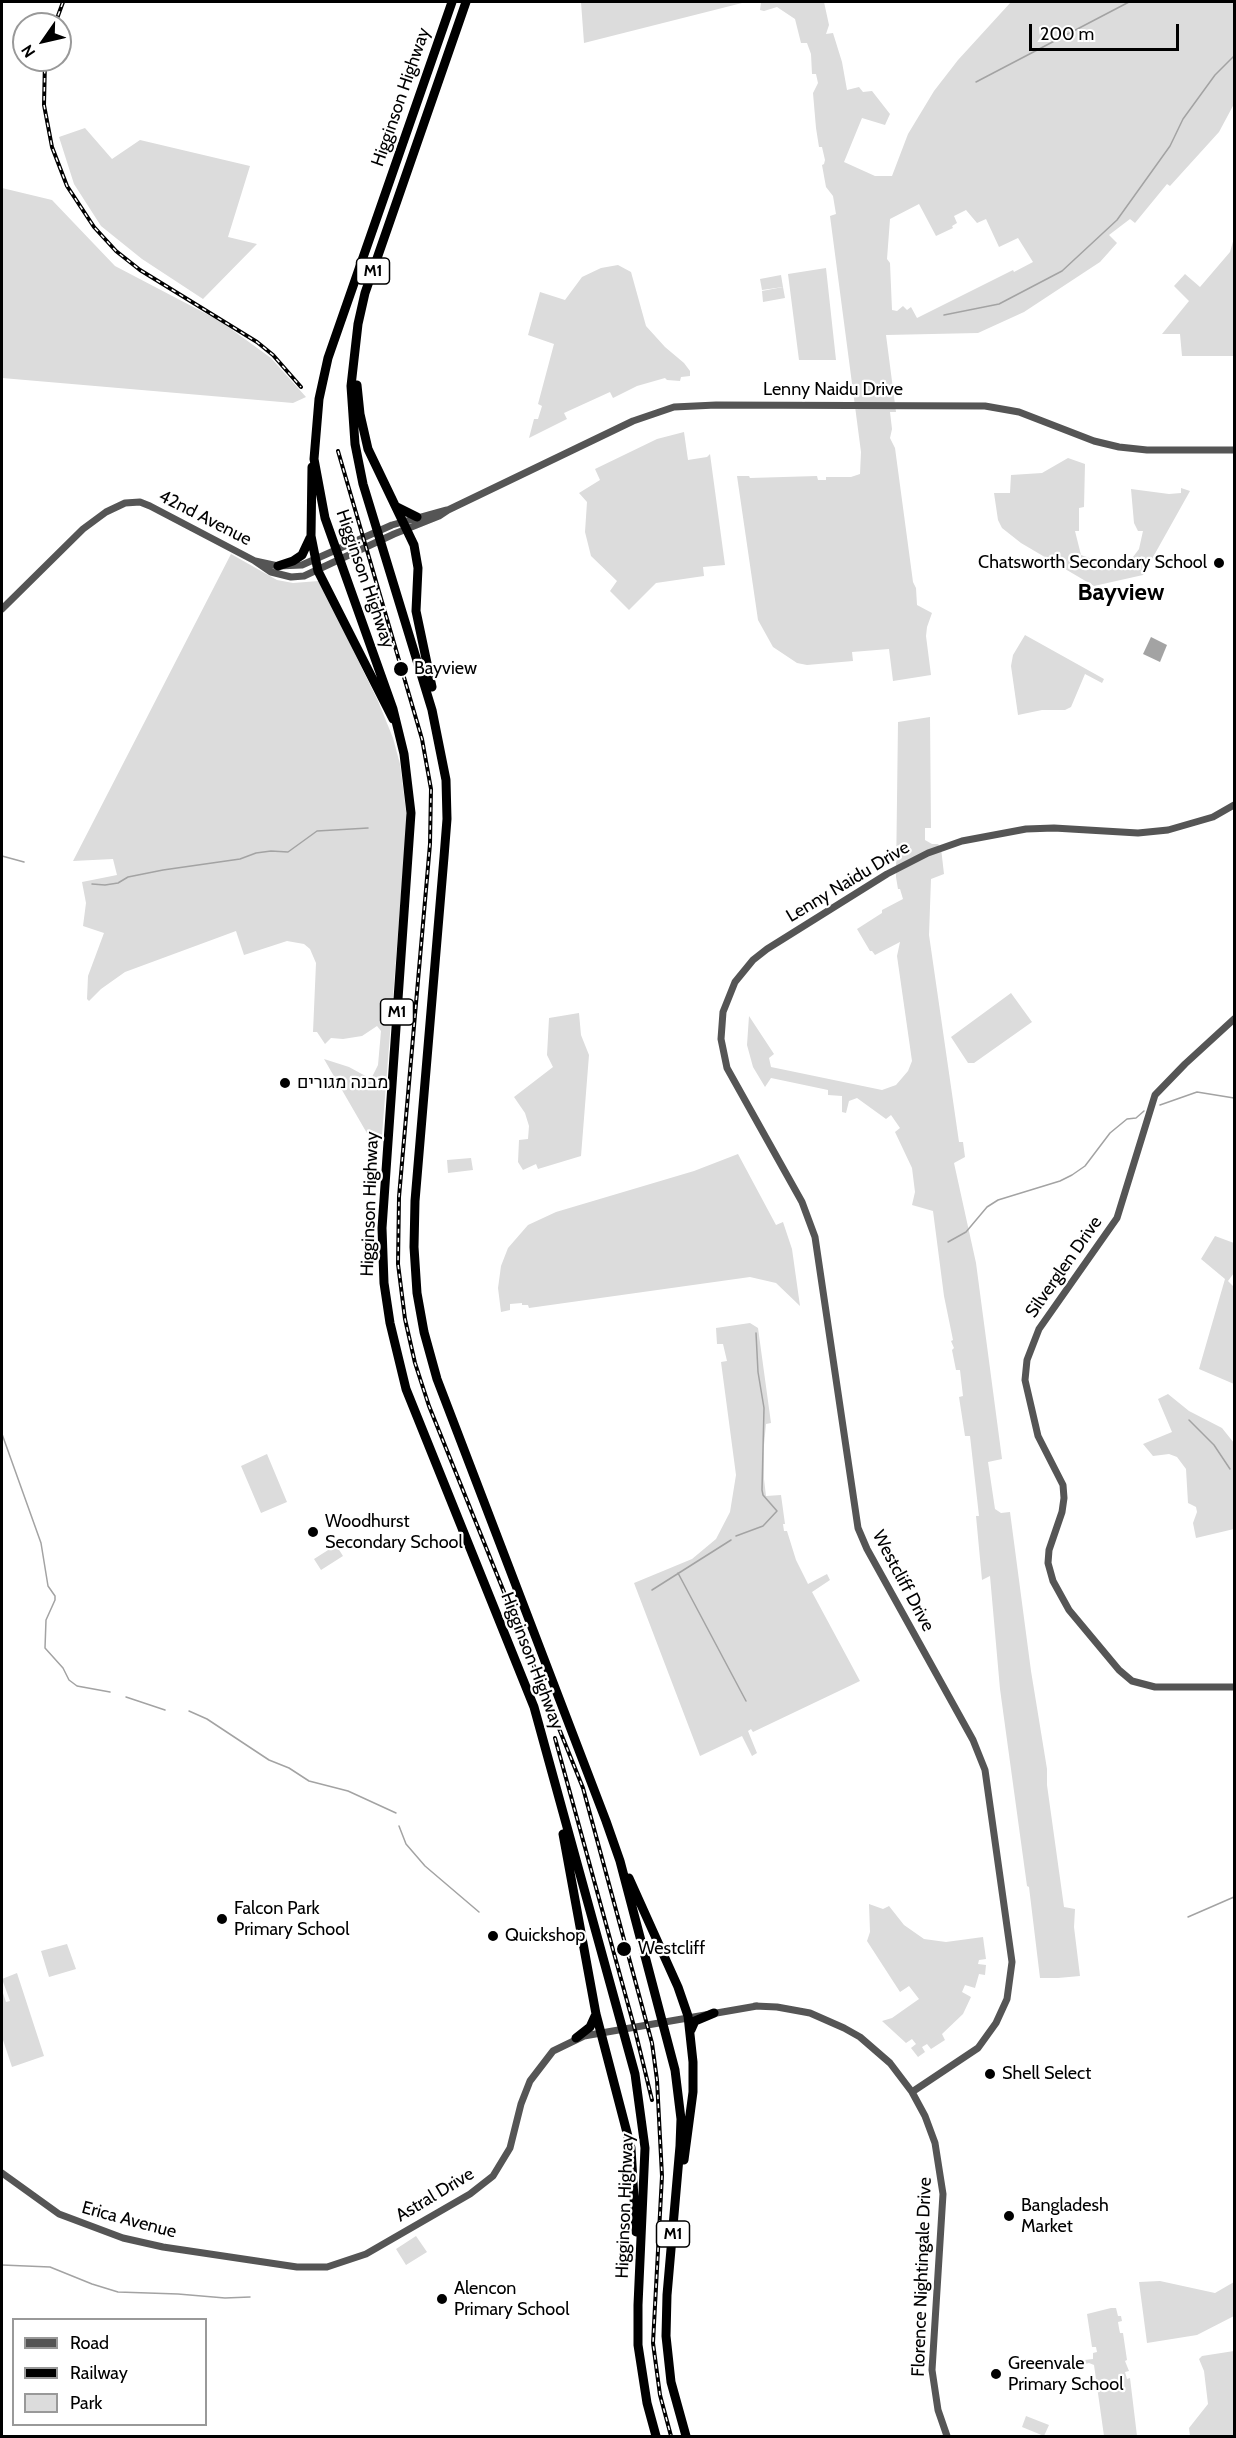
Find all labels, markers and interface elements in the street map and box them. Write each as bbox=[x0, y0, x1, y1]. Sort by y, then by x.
north arrow bbox=[12, 12, 72, 72]
scale bar bbox=[1032, 12, 1182, 50]
text: 200 m bbox=[1040, 23, 1094, 45]
street label: Higginson Highway bbox=[367, 25, 435, 169]
text: N bbox=[17, 41, 39, 61]
road number: M1 bbox=[356, 258, 389, 284]
street label: Lenny Naidu Drive bbox=[763, 379, 903, 401]
street label: 42nd Avenue bbox=[155, 485, 255, 551]
street label: Higginson Highway bbox=[331, 507, 399, 651]
place label: Chatsworth Secondary School bbox=[978, 552, 1207, 574]
marker: Chatsworth Secondary School bbox=[1212, 556, 1226, 570]
district label: Bayview bbox=[1078, 579, 1164, 607]
place label: Bayview bbox=[414, 658, 477, 680]
marker: Bayview bbox=[392, 660, 410, 678]
street label: Lenny Naidu Drive bbox=[782, 837, 914, 927]
road number: M1 bbox=[380, 999, 414, 1025]
place label: מבנה מגורים bbox=[297, 1072, 388, 1094]
marker: מבנה מגורים bbox=[278, 1076, 292, 1090]
street label: Higginson Highway bbox=[357, 1131, 383, 1277]
street label: Silverglen Drive bbox=[1021, 1212, 1107, 1322]
place label: Woodhurst Secondary School bbox=[325, 1511, 463, 1553]
marker: Woodhurst Secondary School bbox=[306, 1525, 320, 1539]
street label: Westcliff Drive bbox=[867, 1527, 939, 1635]
street label: Higginson Highway bbox=[496, 1589, 568, 1733]
place label: Falcon Park Primary School bbox=[234, 1898, 349, 1940]
marker: Falcon Park Primary School bbox=[215, 1912, 229, 1926]
place label: Quickshop bbox=[505, 1925, 585, 1947]
marker: Quickshop bbox=[486, 1929, 500, 1943]
place label: Westcliff bbox=[638, 1938, 705, 1960]
marker: Westcliff bbox=[615, 1940, 633, 1958]
place label: Shell Select bbox=[1002, 2063, 1091, 2085]
marker: Shell Select bbox=[983, 2067, 997, 2081]
street label: Higginson Highway bbox=[612, 2133, 638, 2279]
street label: Astral Drive bbox=[392, 2163, 478, 2227]
street label: Florence Nightingale Drive bbox=[908, 2177, 936, 2377]
place label: Bangladesh Market bbox=[1021, 2195, 1109, 2238]
street label: Erica Avenue bbox=[79, 2197, 179, 2243]
marker: Bangladesh Market bbox=[1002, 2209, 1016, 2223]
road number: M1 bbox=[656, 2221, 690, 2247]
place label: Alencon Primary School bbox=[454, 2278, 569, 2320]
marker: Alencon Primary School bbox=[435, 2292, 449, 2306]
legend bbox=[12, 2318, 207, 2426]
text: Road bbox=[70, 2332, 109, 2354]
place label: Greenvale Primary School bbox=[1008, 2353, 1123, 2396]
text: Railway bbox=[70, 2362, 128, 2384]
marker: Greenvale Primary School bbox=[989, 2367, 1003, 2381]
text: Park bbox=[70, 2392, 102, 2414]

